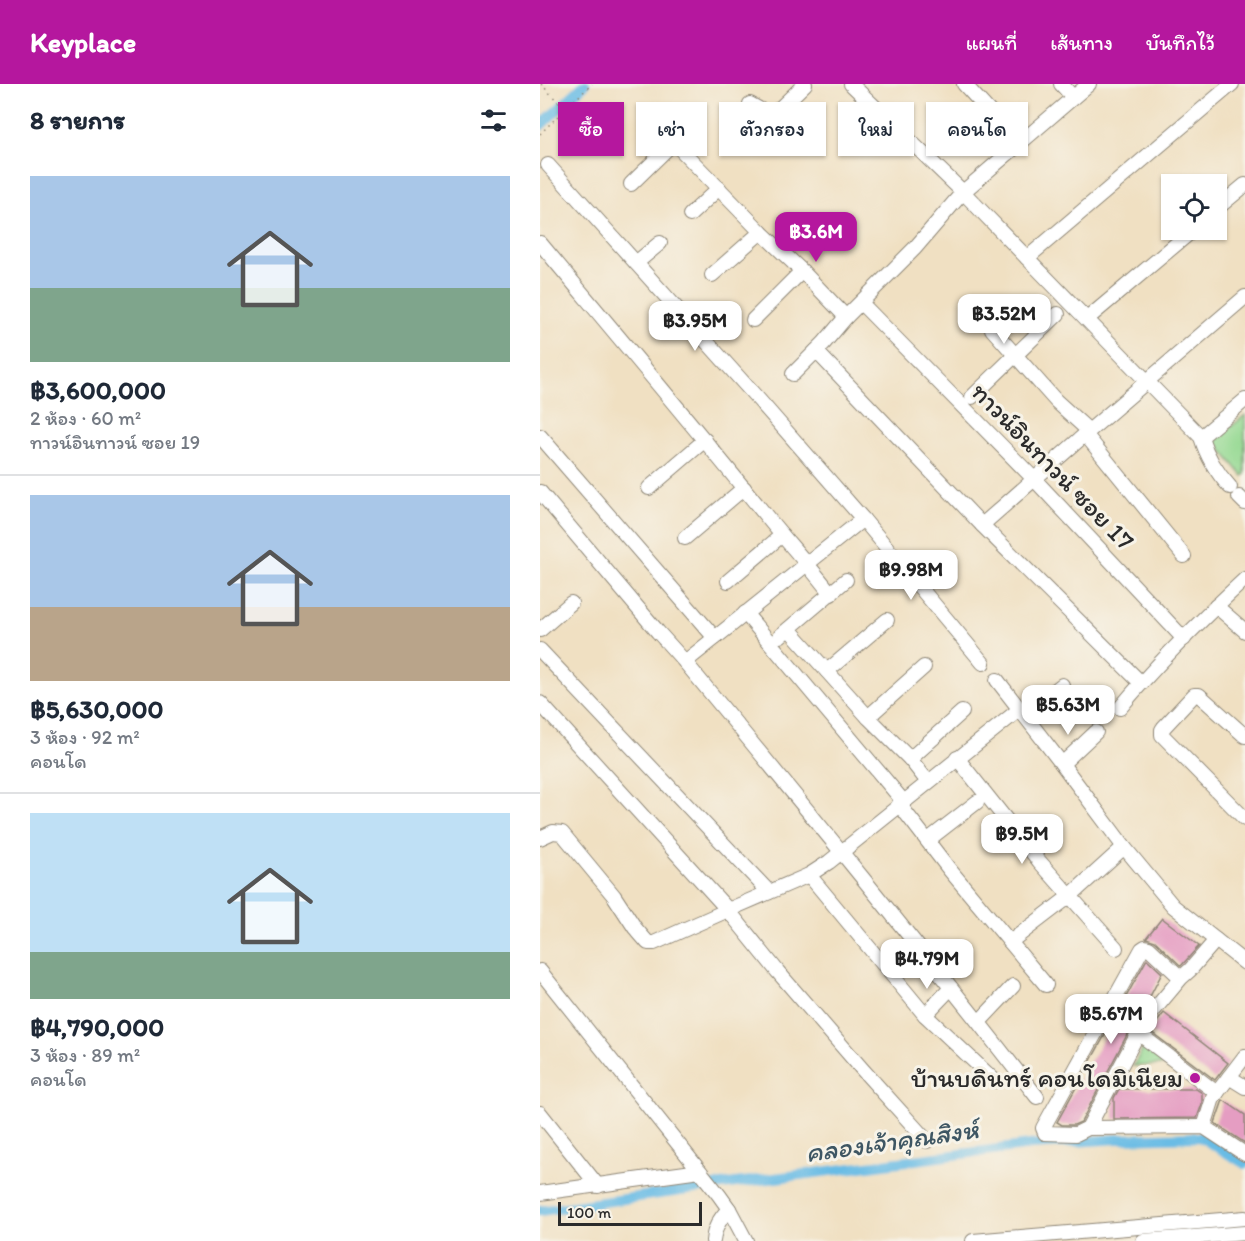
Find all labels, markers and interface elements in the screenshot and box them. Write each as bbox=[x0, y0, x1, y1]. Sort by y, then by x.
text: Keyplace bbox=[30, 25, 136, 59]
text: แผนที่ bbox=[966, 30, 1017, 55]
text: เส้นทาง bbox=[1050, 30, 1113, 55]
text: บันทึกไว้ bbox=[1146, 30, 1215, 55]
chip: ซื้อ bbox=[558, 102, 624, 156]
chip: เช่า bbox=[636, 102, 707, 156]
chip: ตัวกรอง bbox=[719, 102, 826, 156]
chip: ใหม่ bbox=[838, 102, 914, 156]
chip: คอนโด bbox=[926, 102, 1028, 156]
text: 8 รายการ bbox=[30, 104, 125, 136]
icon: filters bbox=[477, 104, 510, 137]
map controls bbox=[1161, 174, 1227, 240]
button: locate bbox=[1161, 174, 1227, 240]
pin: ฿3.6M bbox=[774, 212, 858, 263]
icon: home bbox=[216, 215, 324, 323]
text: ฿3.6M bbox=[789, 219, 843, 243]
pin: ฿3.52M bbox=[955, 294, 1053, 345]
pin: ฿3.95M bbox=[646, 301, 744, 352]
text: ฿3.52M bbox=[972, 301, 1036, 325]
text: ฿3.95M bbox=[663, 308, 727, 332]
text: ฿3,600,000 bbox=[30, 374, 166, 406]
street label: ทาวน์อินทาวน์ ซอย 17 bbox=[965, 376, 1141, 557]
text: 2 ห้อง · 60 m² bbox=[30, 406, 141, 430]
text: ทาวน์อินทาวน์ ซอย 19 bbox=[30, 430, 200, 454]
icon: home bbox=[216, 534, 324, 642]
pin: ฿9.98M bbox=[862, 550, 960, 601]
text: ฿9.98M bbox=[879, 557, 943, 581]
pin: ฿5.63M bbox=[1019, 685, 1117, 736]
text: ฿5.63M bbox=[1036, 692, 1100, 716]
text: ฿5,630,000 bbox=[30, 693, 164, 725]
text: 3 ห้อง · 92 m² bbox=[30, 725, 140, 749]
text: คอนโด bbox=[30, 749, 87, 773]
pin: ฿9.5M bbox=[980, 814, 1064, 865]
text: ฿9.5M bbox=[995, 821, 1049, 845]
icon: home bbox=[216, 852, 324, 960]
pin: ฿4.79M bbox=[878, 939, 976, 990]
text: ฿4.79M bbox=[894, 946, 960, 970]
pin: ฿5.67M bbox=[1062, 994, 1160, 1045]
text: ฿5.67M bbox=[1079, 1001, 1143, 1025]
text: ฿4,790,000 bbox=[30, 1011, 164, 1043]
text: 3 ห้อง · 89 m² bbox=[30, 1043, 140, 1067]
place label: บ้านบดินทร์ คอนโดมิเนียม bbox=[911, 1062, 1183, 1094]
text: คอนโด bbox=[30, 1067, 87, 1091]
marker: บ้านบดินทร์ คอนโดมิเนียม bbox=[1188, 1071, 1202, 1085]
water label: คลองเจ้าคุณสิงห์ bbox=[803, 1112, 984, 1171]
scale bar bbox=[558, 1199, 702, 1226]
text: 100 m bbox=[567, 1203, 611, 1222]

